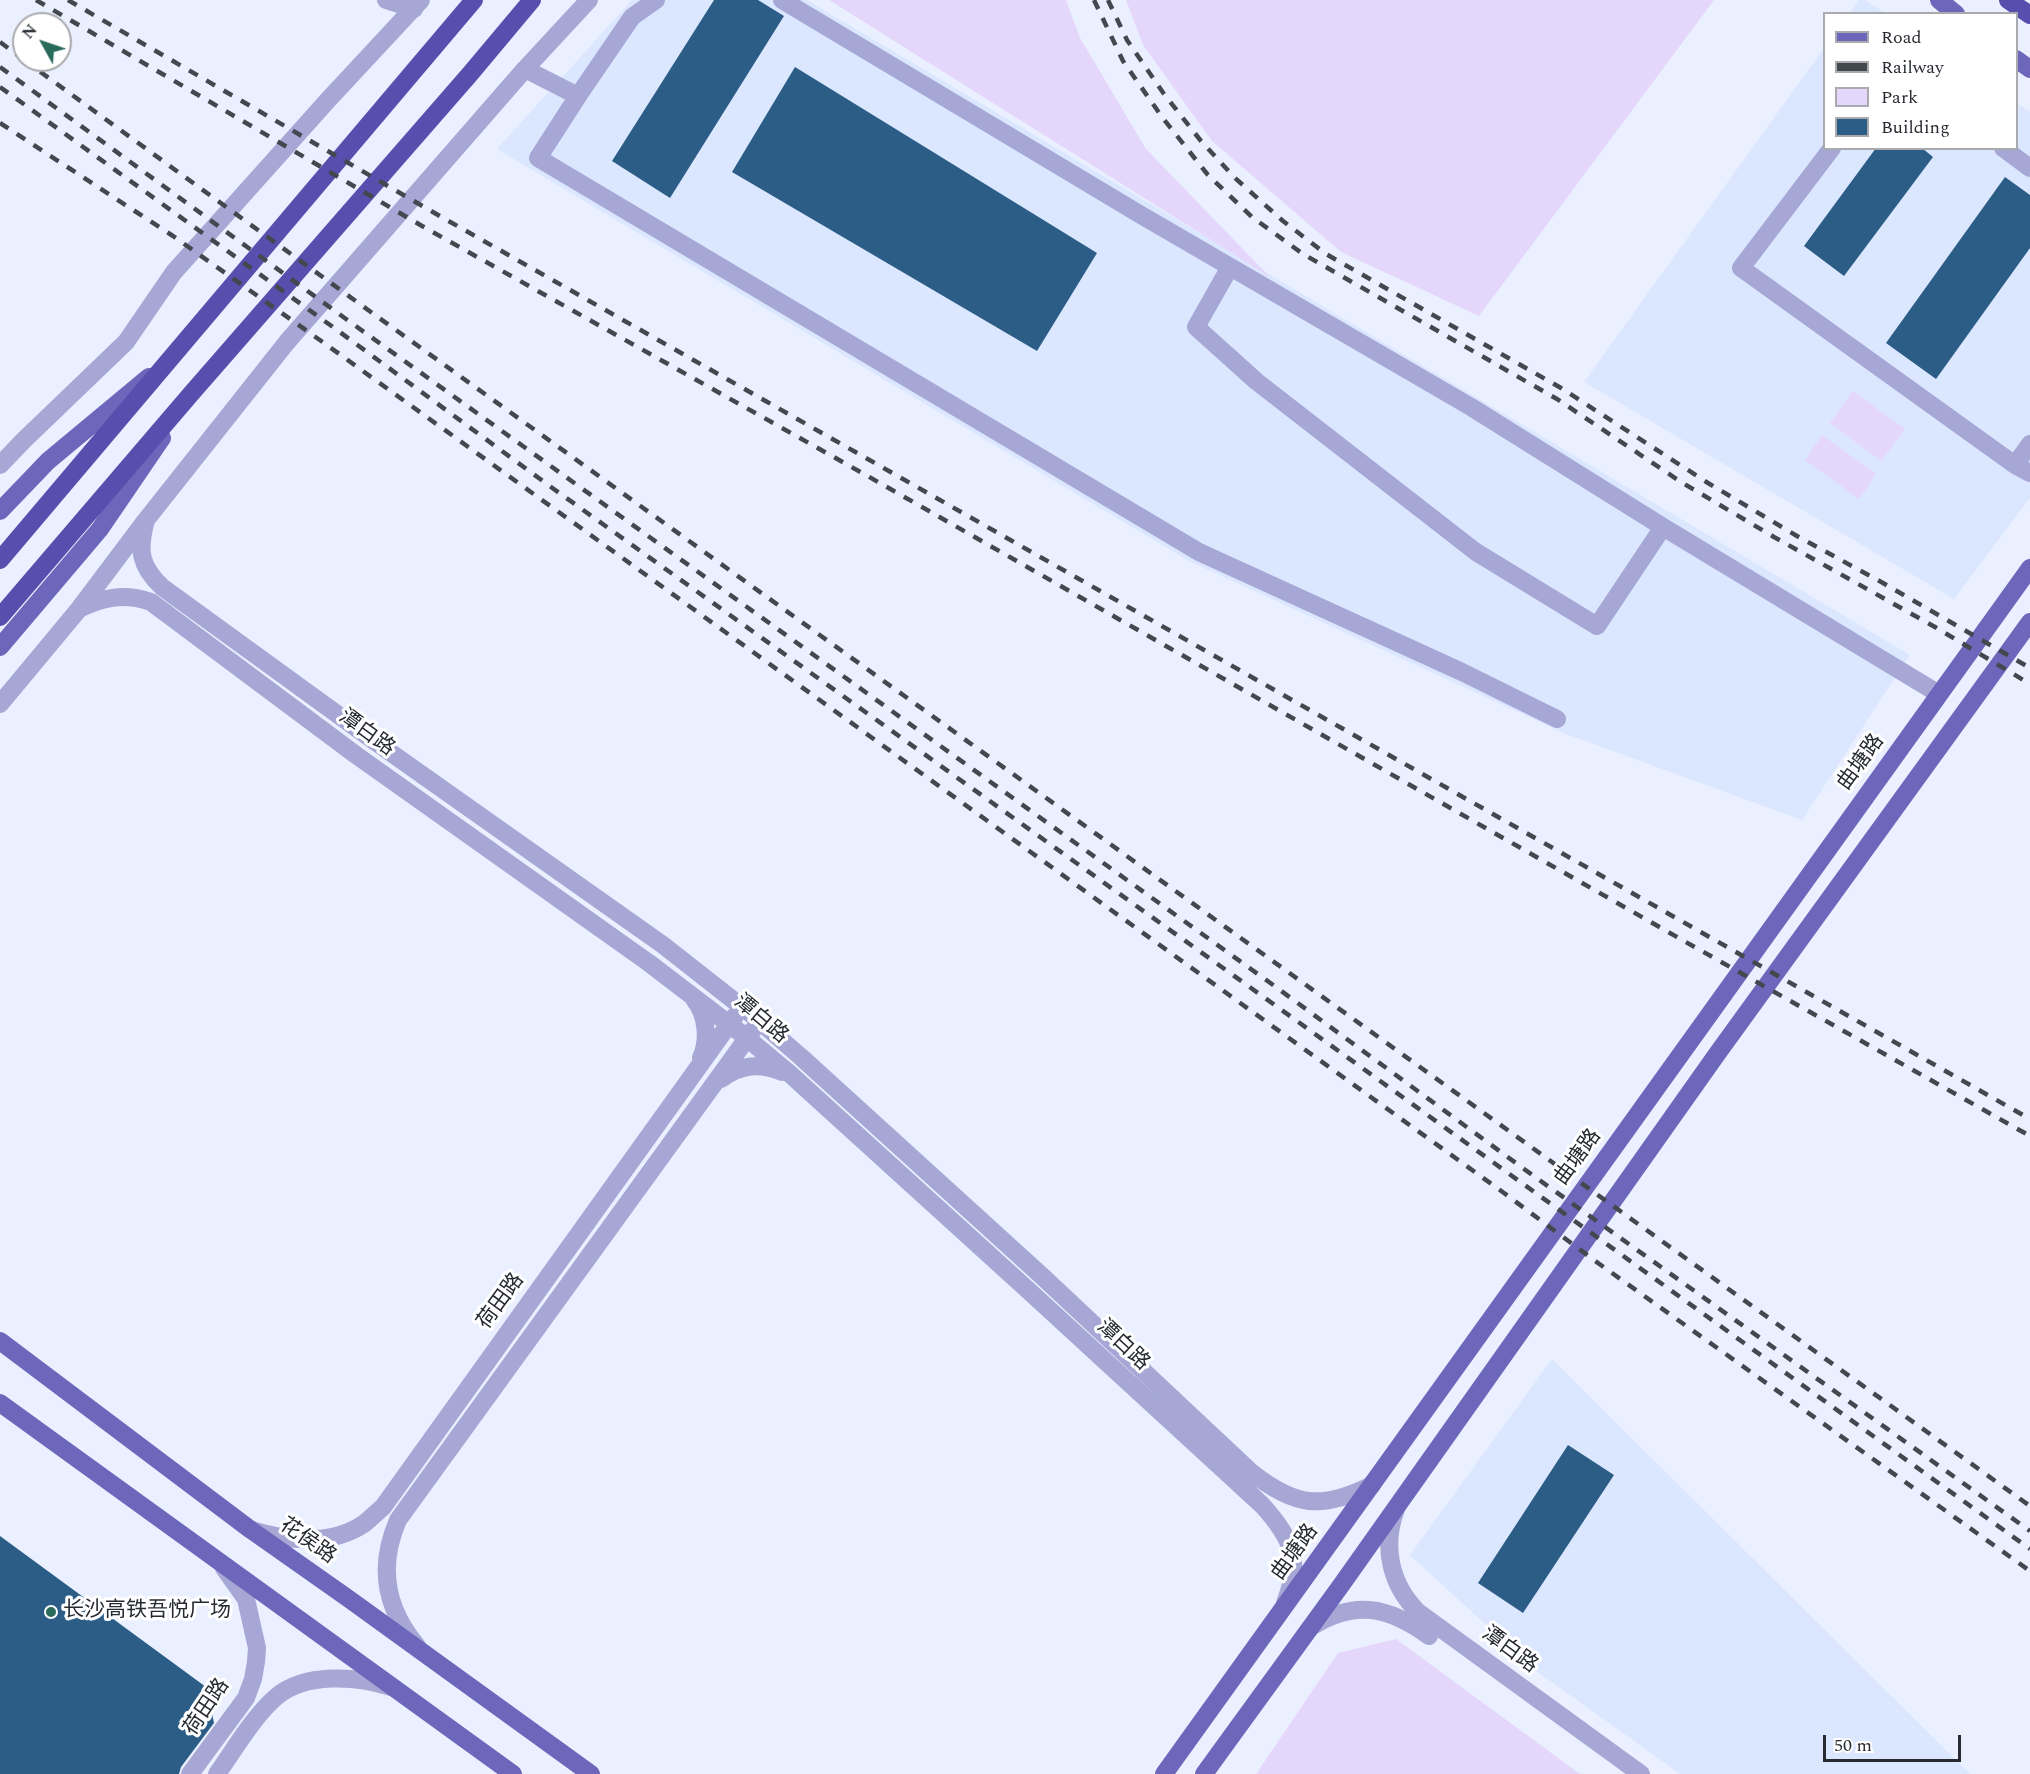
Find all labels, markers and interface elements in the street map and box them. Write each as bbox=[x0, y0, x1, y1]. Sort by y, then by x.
north arrow bbox=[12, 12, 72, 72]
legend bbox=[1823, 12, 2018, 150]
text: N bbox=[16, 19, 43, 44]
text: Road bbox=[1881, 24, 1922, 51]
text: Railway bbox=[1881, 54, 1944, 81]
text: Park bbox=[1881, 84, 1918, 111]
text: Building bbox=[1881, 114, 1950, 141]
street label: 潭白路 bbox=[333, 705, 399, 763]
street label: 曲塘路 bbox=[1833, 730, 1891, 796]
street label: 潭白路 bbox=[728, 990, 792, 1050]
street label: 曲塘路 bbox=[1550, 1125, 1608, 1191]
street label: 荷田路 bbox=[473, 1269, 531, 1335]
street label: 潭白路 bbox=[1090, 1315, 1154, 1377]
street label: 花侯路 bbox=[274, 1514, 340, 1570]
street label: 曲塘路 bbox=[1267, 1520, 1325, 1586]
place label: 长沙高铁吾悦广场 bbox=[63, 1599, 231, 1625]
marker: 长沙高铁吾悦广场 bbox=[44, 1605, 58, 1619]
street label: 潭白路 bbox=[1476, 1622, 1542, 1680]
street label: 荷田路 bbox=[180, 1675, 236, 1741]
scale bar bbox=[1826, 1723, 1964, 1761]
text: 50 m bbox=[1834, 1732, 1872, 1759]

